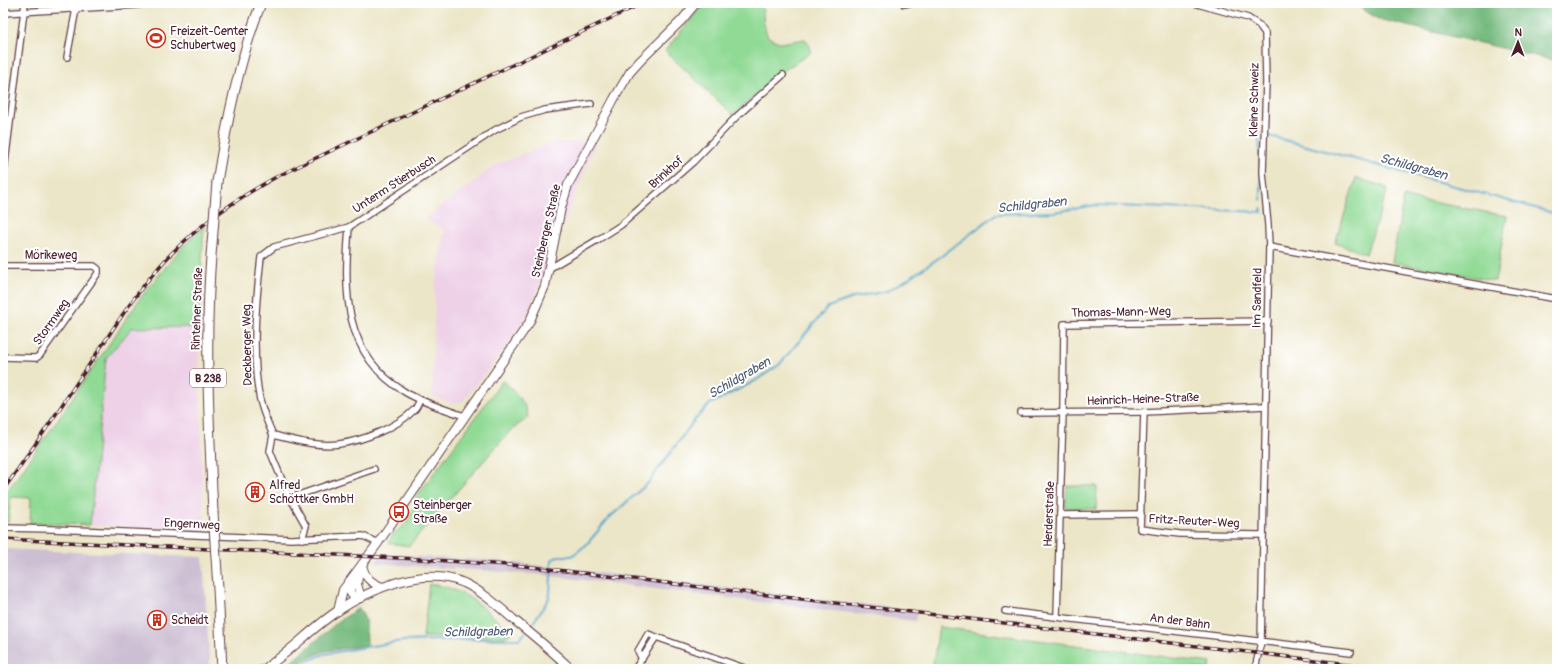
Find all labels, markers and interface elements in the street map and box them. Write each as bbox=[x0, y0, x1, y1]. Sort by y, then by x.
north arrow bbox=[1498, 22, 1538, 62]
place label: Freizeit-Center Schubertweg bbox=[170, 24, 249, 53]
text: N bbox=[1514, 26, 1523, 39]
sports icon: Freizeit-Center Schubertweg bbox=[145, 27, 167, 49]
street label: Kleine Schweiz bbox=[1246, 63, 1263, 137]
water label: Schildgraben bbox=[1378, 150, 1450, 184]
street label: Unterm Stierbusch bbox=[350, 152, 439, 217]
street label: Brinkhof bbox=[646, 153, 687, 192]
street label: Steinberger Straße bbox=[528, 183, 565, 279]
water label: Schildgraben bbox=[997, 193, 1068, 217]
street label: Mörikeweg bbox=[25, 248, 77, 263]
street label: Rintelner Straße bbox=[189, 267, 206, 351]
street label: Im Sandfeld bbox=[1249, 268, 1266, 328]
street label: Stormweg bbox=[30, 296, 73, 348]
street label: Deckberger Weg bbox=[239, 304, 256, 386]
street label: Thomas-Mann-Weg bbox=[1071, 304, 1171, 321]
water label: Schildgraben bbox=[706, 353, 774, 402]
road number: B 238 bbox=[190, 369, 226, 387]
street label: Heinrich-Heine-Straße bbox=[1087, 390, 1199, 409]
place label: Alfred Schöttker GmbH bbox=[269, 478, 354, 507]
building icon: Alfred Schöttker GmbH bbox=[244, 481, 266, 503]
street label: Herderstraße bbox=[1041, 481, 1058, 547]
place label: Steinberger Straße bbox=[413, 498, 473, 527]
bus stop icon: Steinberger Straße bbox=[388, 501, 410, 523]
street label: Fritz-Reuter-Weg bbox=[1148, 512, 1240, 531]
street label: Engernweg bbox=[164, 516, 220, 533]
building icon: Scheidt bbox=[146, 609, 168, 631]
street label: An der Bahn bbox=[1149, 610, 1211, 633]
place label: Scheidt bbox=[171, 613, 209, 628]
water label: Schildgraben bbox=[443, 623, 513, 641]

